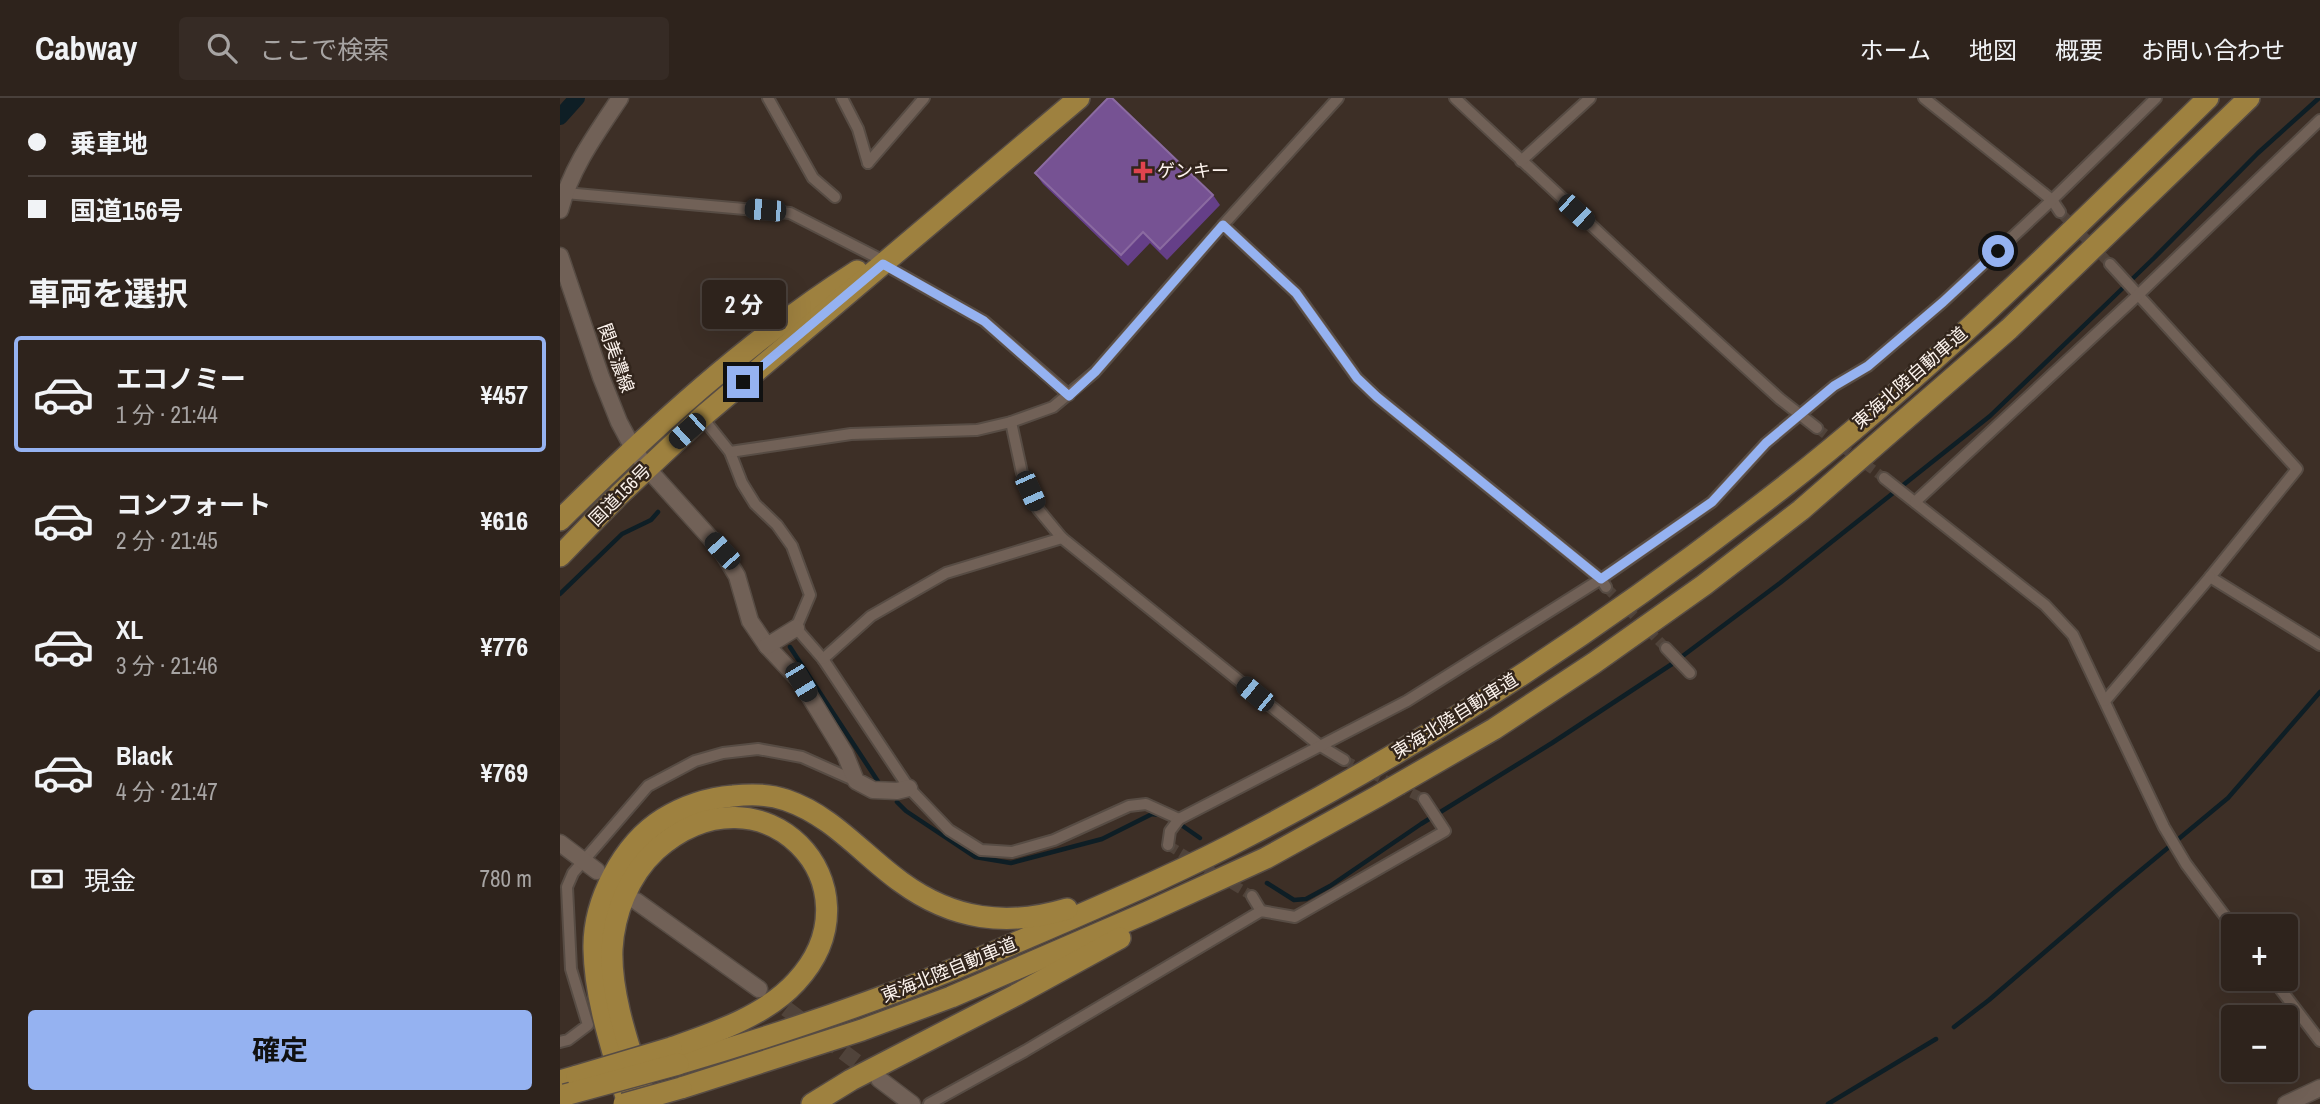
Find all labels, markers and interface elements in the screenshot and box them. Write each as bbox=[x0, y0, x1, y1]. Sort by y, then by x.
search box bbox=[179, 17, 669, 80]
text: Cabway bbox=[35, 26, 137, 70]
icon: search bbox=[203, 29, 241, 67]
text: ここで検索 bbox=[259, 32, 389, 67]
text: ホーム bbox=[1860, 34, 1931, 66]
text: 地図 bbox=[1969, 34, 2017, 66]
text: 概要 bbox=[2055, 34, 2103, 66]
text: お問い合わせ bbox=[2141, 34, 2285, 66]
text: 乗車地 bbox=[70, 126, 148, 161]
place label: ゲンキー bbox=[1157, 158, 1229, 183]
marker: ゲンキー bbox=[1135, 163, 1151, 179]
car bbox=[1554, 190, 1599, 234]
text: 国道156号 bbox=[70, 193, 184, 228]
car bbox=[744, 198, 787, 222]
route start bbox=[1982, 235, 2014, 267]
text: 車両を選択 bbox=[28, 272, 188, 315]
callout: 2 分 bbox=[701, 280, 785, 330]
text: 2 分 bbox=[725, 289, 763, 320]
street label: 関美濃線 bbox=[592, 320, 641, 396]
street label: 東海北陸自動車道 bbox=[1847, 321, 1972, 434]
text: エコノミー bbox=[116, 361, 246, 396]
icon: car bbox=[32, 363, 95, 426]
route end bbox=[727, 366, 759, 398]
text: ¥457 bbox=[481, 377, 528, 412]
text: 1 分 · 21:44 bbox=[116, 399, 218, 430]
car bbox=[665, 409, 710, 453]
street label: 国道156号 bbox=[583, 458, 656, 531]
car bbox=[1012, 468, 1049, 514]
text: コンフォート bbox=[116, 487, 271, 522]
icon: car bbox=[32, 489, 95, 552]
text: ¥616 bbox=[481, 503, 528, 538]
text: 2 分 · 21:45 bbox=[116, 525, 218, 556]
car bbox=[701, 528, 744, 574]
text: XL bbox=[116, 612, 143, 647]
icon: car bbox=[32, 615, 95, 678]
text: ¥776 bbox=[481, 629, 528, 664]
text: 3 分 · 21:46 bbox=[116, 650, 218, 681]
car bbox=[782, 659, 821, 705]
street label: 東海北陸自動車道 bbox=[1387, 667, 1522, 764]
car bbox=[1233, 673, 1278, 715]
text: Black bbox=[116, 738, 173, 773]
icon: car bbox=[32, 741, 95, 804]
text: ¥769 bbox=[481, 755, 528, 790]
text: 4 分 · 21:47 bbox=[116, 776, 218, 807]
icon: cash bbox=[28, 860, 66, 898]
text: 現金 bbox=[84, 863, 136, 898]
text: 780 m bbox=[480, 863, 532, 894]
map controls bbox=[2221, 914, 2298, 1082]
button: + bbox=[2221, 914, 2298, 991]
street label: 東海北陸自動車道 bbox=[877, 931, 1020, 1008]
button: − bbox=[2221, 1005, 2298, 1082]
button: 確定 bbox=[28, 1010, 532, 1090]

